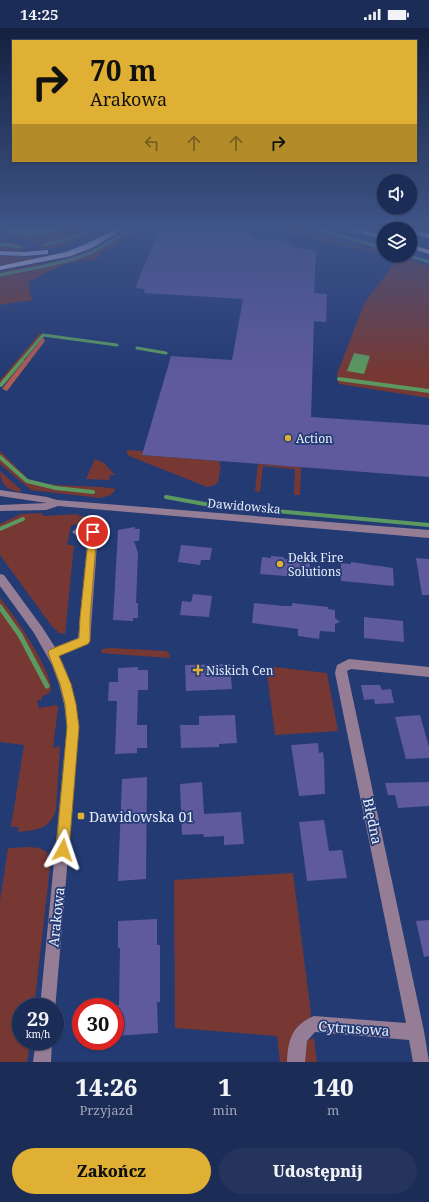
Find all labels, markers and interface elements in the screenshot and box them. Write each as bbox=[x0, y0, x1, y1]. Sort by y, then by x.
text: 14:25 bbox=[20, 4, 58, 24]
text: 70 m bbox=[90, 51, 157, 89]
icon: right bbox=[24, 56, 76, 108]
text: Arakowa bbox=[90, 87, 167, 111]
icon: left bbox=[141, 132, 163, 154]
icon: ahead bbox=[183, 132, 205, 154]
icon: ahead bbox=[225, 132, 247, 154]
icon: right bbox=[267, 132, 289, 154]
map controls bbox=[377, 174, 417, 262]
button: sound bbox=[377, 174, 417, 214]
button: layers bbox=[377, 222, 417, 262]
place label: Action bbox=[296, 430, 333, 447]
marker: Action bbox=[283, 433, 293, 443]
street label: Dawidowska bbox=[207, 494, 282, 518]
pin bbox=[76, 515, 110, 549]
icon: arrive bbox=[82, 521, 104, 543]
place label: Dekk Fire Solutions bbox=[288, 549, 343, 580]
marker: Dekk Fire Solutions bbox=[275, 559, 285, 569]
place label: Niskich Cen bbox=[206, 662, 274, 679]
marker: Niskich Cen bbox=[193, 665, 203, 675]
street label: Błędna bbox=[359, 796, 387, 846]
place label: Dawidowska 01 bbox=[89, 807, 194, 826]
marker: Dawidowska 01 bbox=[76, 811, 86, 821]
position arrow bbox=[42, 829, 84, 871]
street label: Arakowa bbox=[43, 886, 69, 948]
speed limit sign: 30 bbox=[72, 998, 124, 1050]
text: 29 bbox=[27, 1005, 49, 1032]
street label: Cytrusowa bbox=[318, 1016, 390, 1040]
text: km/h bbox=[26, 1027, 50, 1041]
text: 14:26 bbox=[75, 1070, 137, 1103]
text: 1 bbox=[218, 1070, 232, 1103]
text: 140 bbox=[313, 1070, 354, 1103]
text: Przyjazd bbox=[79, 1101, 133, 1119]
text: min bbox=[213, 1101, 237, 1119]
text: m bbox=[327, 1101, 339, 1119]
button: Zakończ bbox=[12, 1148, 211, 1194]
button: Udostępnij bbox=[219, 1148, 417, 1194]

